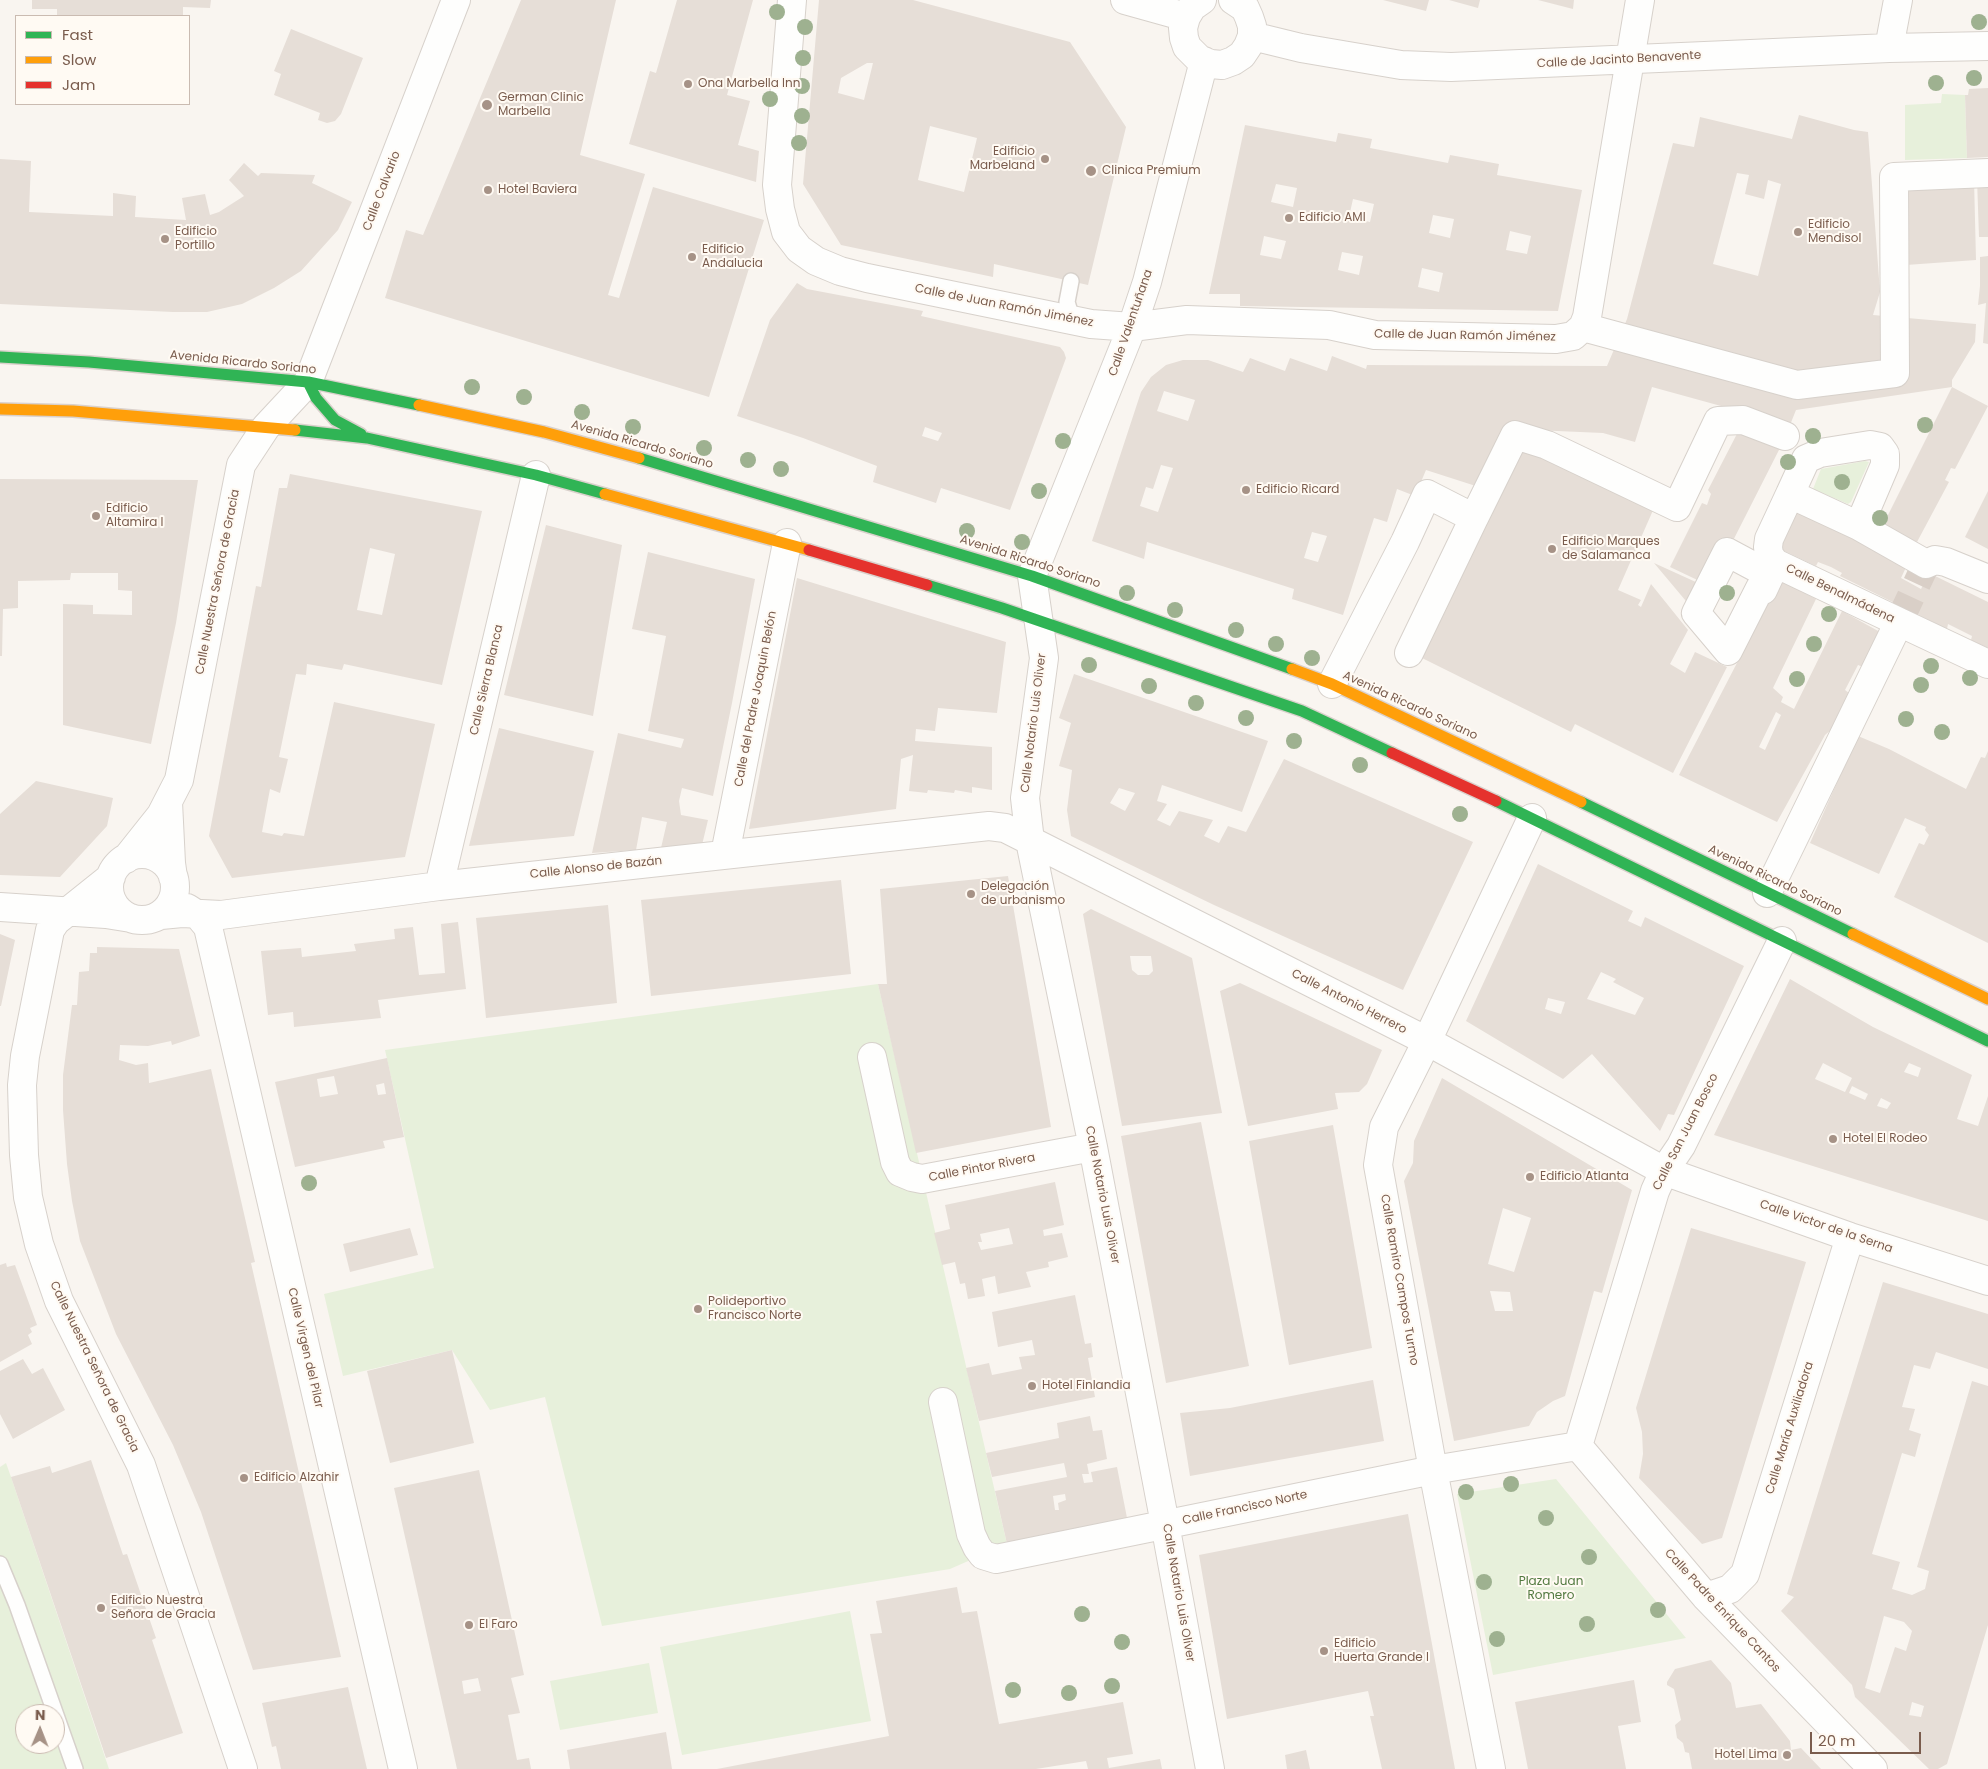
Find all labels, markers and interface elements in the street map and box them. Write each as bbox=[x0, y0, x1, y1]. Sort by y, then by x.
legend bbox=[15, 15, 190, 105]
text: Fast bbox=[62, 24, 93, 45]
text: Slow bbox=[62, 49, 96, 70]
street label: Calle de Jacinto Benavente bbox=[1536, 49, 1702, 71]
text: Jam bbox=[62, 74, 96, 95]
place label: Ona Marbella Inn bbox=[698, 77, 800, 91]
marker: Ona Marbella Inn bbox=[682, 78, 694, 90]
place label: German Clinic Marbella bbox=[498, 91, 584, 119]
marker: German Clinic Marbella bbox=[480, 98, 494, 112]
place label: Edificio Marbeland bbox=[970, 145, 1035, 173]
street label: Calle Calvario bbox=[360, 149, 404, 233]
marker: Edificio Marbeland bbox=[1039, 153, 1051, 165]
marker: Clinica Premium bbox=[1084, 164, 1098, 178]
place label: Clinica Premium bbox=[1102, 164, 1201, 178]
place label: Hotel Baviera bbox=[498, 183, 577, 197]
marker: Hotel Baviera bbox=[482, 184, 494, 196]
place label: Edificio AMI bbox=[1299, 211, 1366, 225]
marker: Edificio AMI bbox=[1283, 212, 1295, 224]
place label: Edificio Mendisol bbox=[1808, 218, 1861, 246]
place label: Edificio Portillo bbox=[175, 225, 217, 253]
marker: Edificio Mendisol bbox=[1792, 226, 1804, 238]
marker: Edificio Portillo bbox=[159, 233, 171, 245]
place label: Edificio Andalucia bbox=[702, 243, 763, 271]
marker: Edificio Andalucia bbox=[686, 251, 698, 263]
street label: Calle Valentuñana bbox=[1106, 268, 1156, 378]
street label: Calle de Juan Ramón Jiménez bbox=[913, 282, 1095, 330]
street label: Calle de Juan Ramón Jiménez bbox=[1374, 327, 1556, 345]
street label: Avenida Ricardo Soriano bbox=[169, 348, 317, 378]
street label: Avenida Ricardo Soriano bbox=[569, 418, 715, 472]
place label: Edificio Ricard bbox=[1256, 483, 1339, 497]
marker: Edificio Ricard bbox=[1240, 484, 1252, 496]
street label: Calle Nuestra Señora de Gracia bbox=[193, 488, 243, 676]
place label: Edificio Altamira I bbox=[106, 502, 164, 530]
marker: Edificio Altamira I bbox=[90, 510, 102, 522]
street label: Avenida Ricardo Soriano bbox=[958, 532, 1102, 592]
place label: Edificio Marques de Salamanca bbox=[1562, 535, 1660, 563]
marker: Edificio Marques de Salamanca bbox=[1546, 543, 1558, 555]
street label: Calle Benalmádena bbox=[1783, 561, 1897, 627]
street label: Calle del Padre Joaquin Belón bbox=[732, 610, 780, 788]
street label: Calle Sierra Blanca bbox=[467, 623, 507, 737]
street label: Calle Notario Luis Oliver bbox=[1018, 653, 1050, 793]
street label: Avenida Ricardo Soriano bbox=[1340, 668, 1480, 744]
street label: Avenida Ricardo Soriano bbox=[1706, 842, 1844, 920]
street label: Calle Alonso de Bazán bbox=[529, 854, 663, 882]
place label: Delegación de urbanismo bbox=[981, 880, 1065, 908]
marker: Delegación de urbanismo bbox=[965, 888, 977, 900]
street label: Calle Antonio Herrero bbox=[1289, 967, 1409, 1037]
street label: Calle San Juan Bosco bbox=[1650, 1071, 1722, 1193]
street label: Calle Notario Luis Oliver bbox=[1082, 1125, 1122, 1265]
place label: Hotel El Rodeo bbox=[1843, 1132, 1927, 1146]
marker: Hotel El Rodeo bbox=[1827, 1133, 1839, 1145]
street label: Calle Pintor Rivera bbox=[928, 1151, 1036, 1185]
place label: Edificio Atlanta bbox=[1540, 1170, 1629, 1184]
marker: Edificio Atlanta bbox=[1524, 1171, 1536, 1183]
street label: Calle Ramiro Campos Turmo bbox=[1377, 1193, 1421, 1367]
street label: Calle Victor de la Serna bbox=[1758, 1197, 1894, 1257]
street label: Calle Nuestra Señora de Gracia bbox=[46, 1279, 142, 1455]
street label: Calle Virgen del Pilar bbox=[284, 1286, 326, 1410]
place label: Polideportivo Francisco Norte bbox=[708, 1295, 801, 1323]
marker: Polideportivo Francisco Norte bbox=[692, 1303, 704, 1315]
street label: Calle María Auxiliadora bbox=[1763, 1360, 1817, 1496]
place label: Hotel Finlandia bbox=[1042, 1379, 1131, 1393]
marker: Hotel Finlandia bbox=[1026, 1380, 1038, 1392]
place label: Edificio Alzahir bbox=[254, 1471, 339, 1485]
marker: Edificio Alzahir bbox=[238, 1472, 250, 1484]
street label: Calle Francisco Norte bbox=[1181, 1488, 1309, 1528]
street label: Calle Notario Luis Oliver bbox=[1159, 1523, 1197, 1663]
street label: Calle Padre Enrique Cantos bbox=[1661, 1546, 1783, 1676]
park label: Plaza Juan Romero bbox=[1519, 1575, 1583, 1603]
place label: Edificio Nuestra Señora de Gracia bbox=[111, 1594, 216, 1622]
marker: Edificio Nuestra Señora de Gracia bbox=[95, 1602, 107, 1614]
place label: El Faro bbox=[479, 1618, 518, 1632]
marker: El Faro bbox=[463, 1619, 475, 1631]
place label: Edificio Huerta Grande I bbox=[1334, 1637, 1429, 1665]
marker: Edificio Huerta Grande I bbox=[1318, 1645, 1330, 1657]
north arrow bbox=[15, 1704, 65, 1754]
text: N bbox=[35, 1705, 46, 1725]
scale bar bbox=[1813, 1722, 1924, 1754]
text: 20 m bbox=[1818, 1730, 1856, 1751]
place label: Hotel Lima bbox=[1714, 1748, 1777, 1762]
marker: Hotel Lima bbox=[1781, 1749, 1793, 1761]

